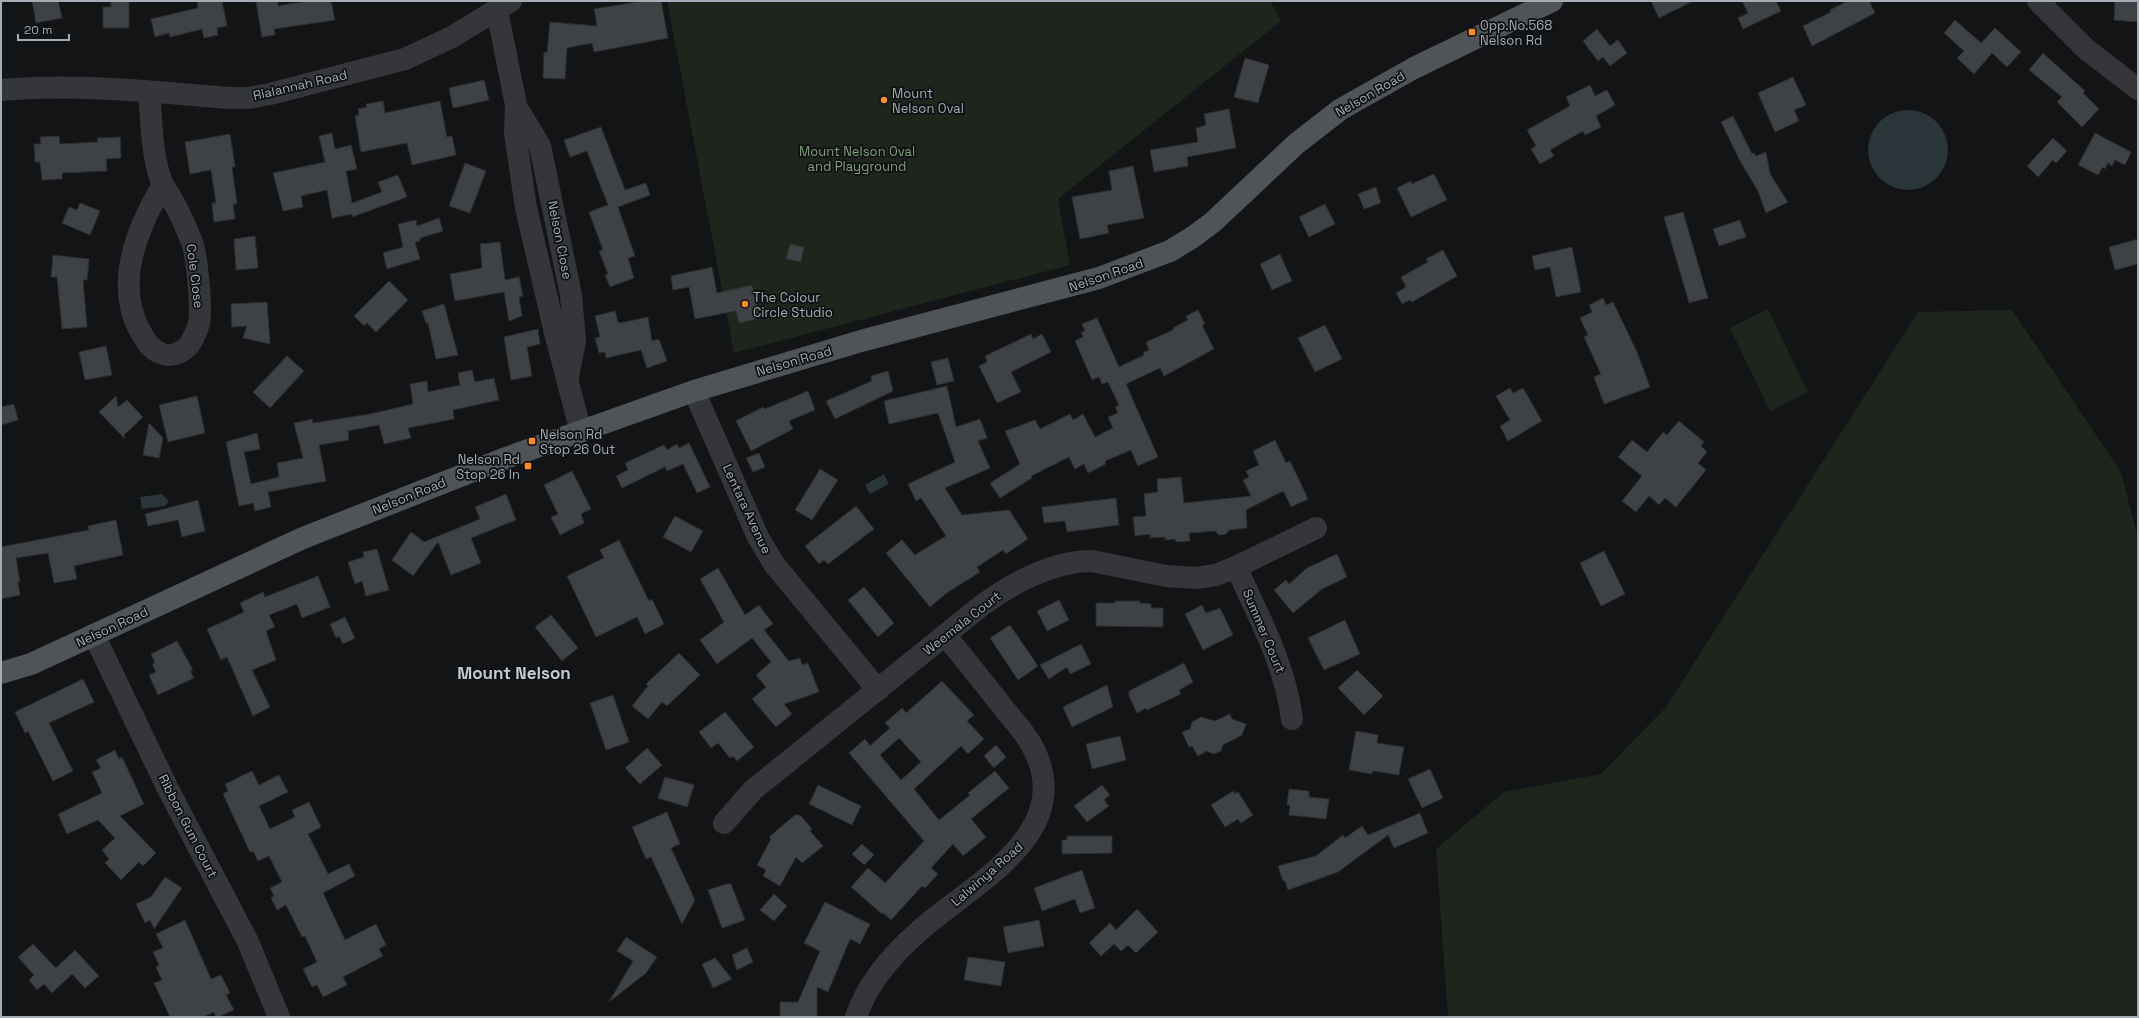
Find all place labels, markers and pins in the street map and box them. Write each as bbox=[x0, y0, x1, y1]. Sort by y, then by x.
place label: Opp.No.568 Nelson Rd bbox=[1480, 17, 1552, 49]
marker: Opp.No.568 Nelson Rd bbox=[1467, 27, 1477, 37]
place label: Mount Nelson Oval bbox=[892, 85, 964, 117]
marker: Mount Nelson Oval bbox=[879, 95, 889, 105]
place label: The Colour Circle Studio bbox=[753, 289, 833, 321]
marker: The Colour Circle Studio bbox=[740, 299, 750, 309]
place label: Nelson Rd Stop 26 Out bbox=[540, 426, 615, 458]
marker: Nelson Rd Stop 26 Out bbox=[527, 436, 537, 446]
place label: Nelson Rd Stop 26 In bbox=[456, 451, 520, 483]
marker: Nelson Rd Stop 26 In bbox=[523, 461, 533, 471]

